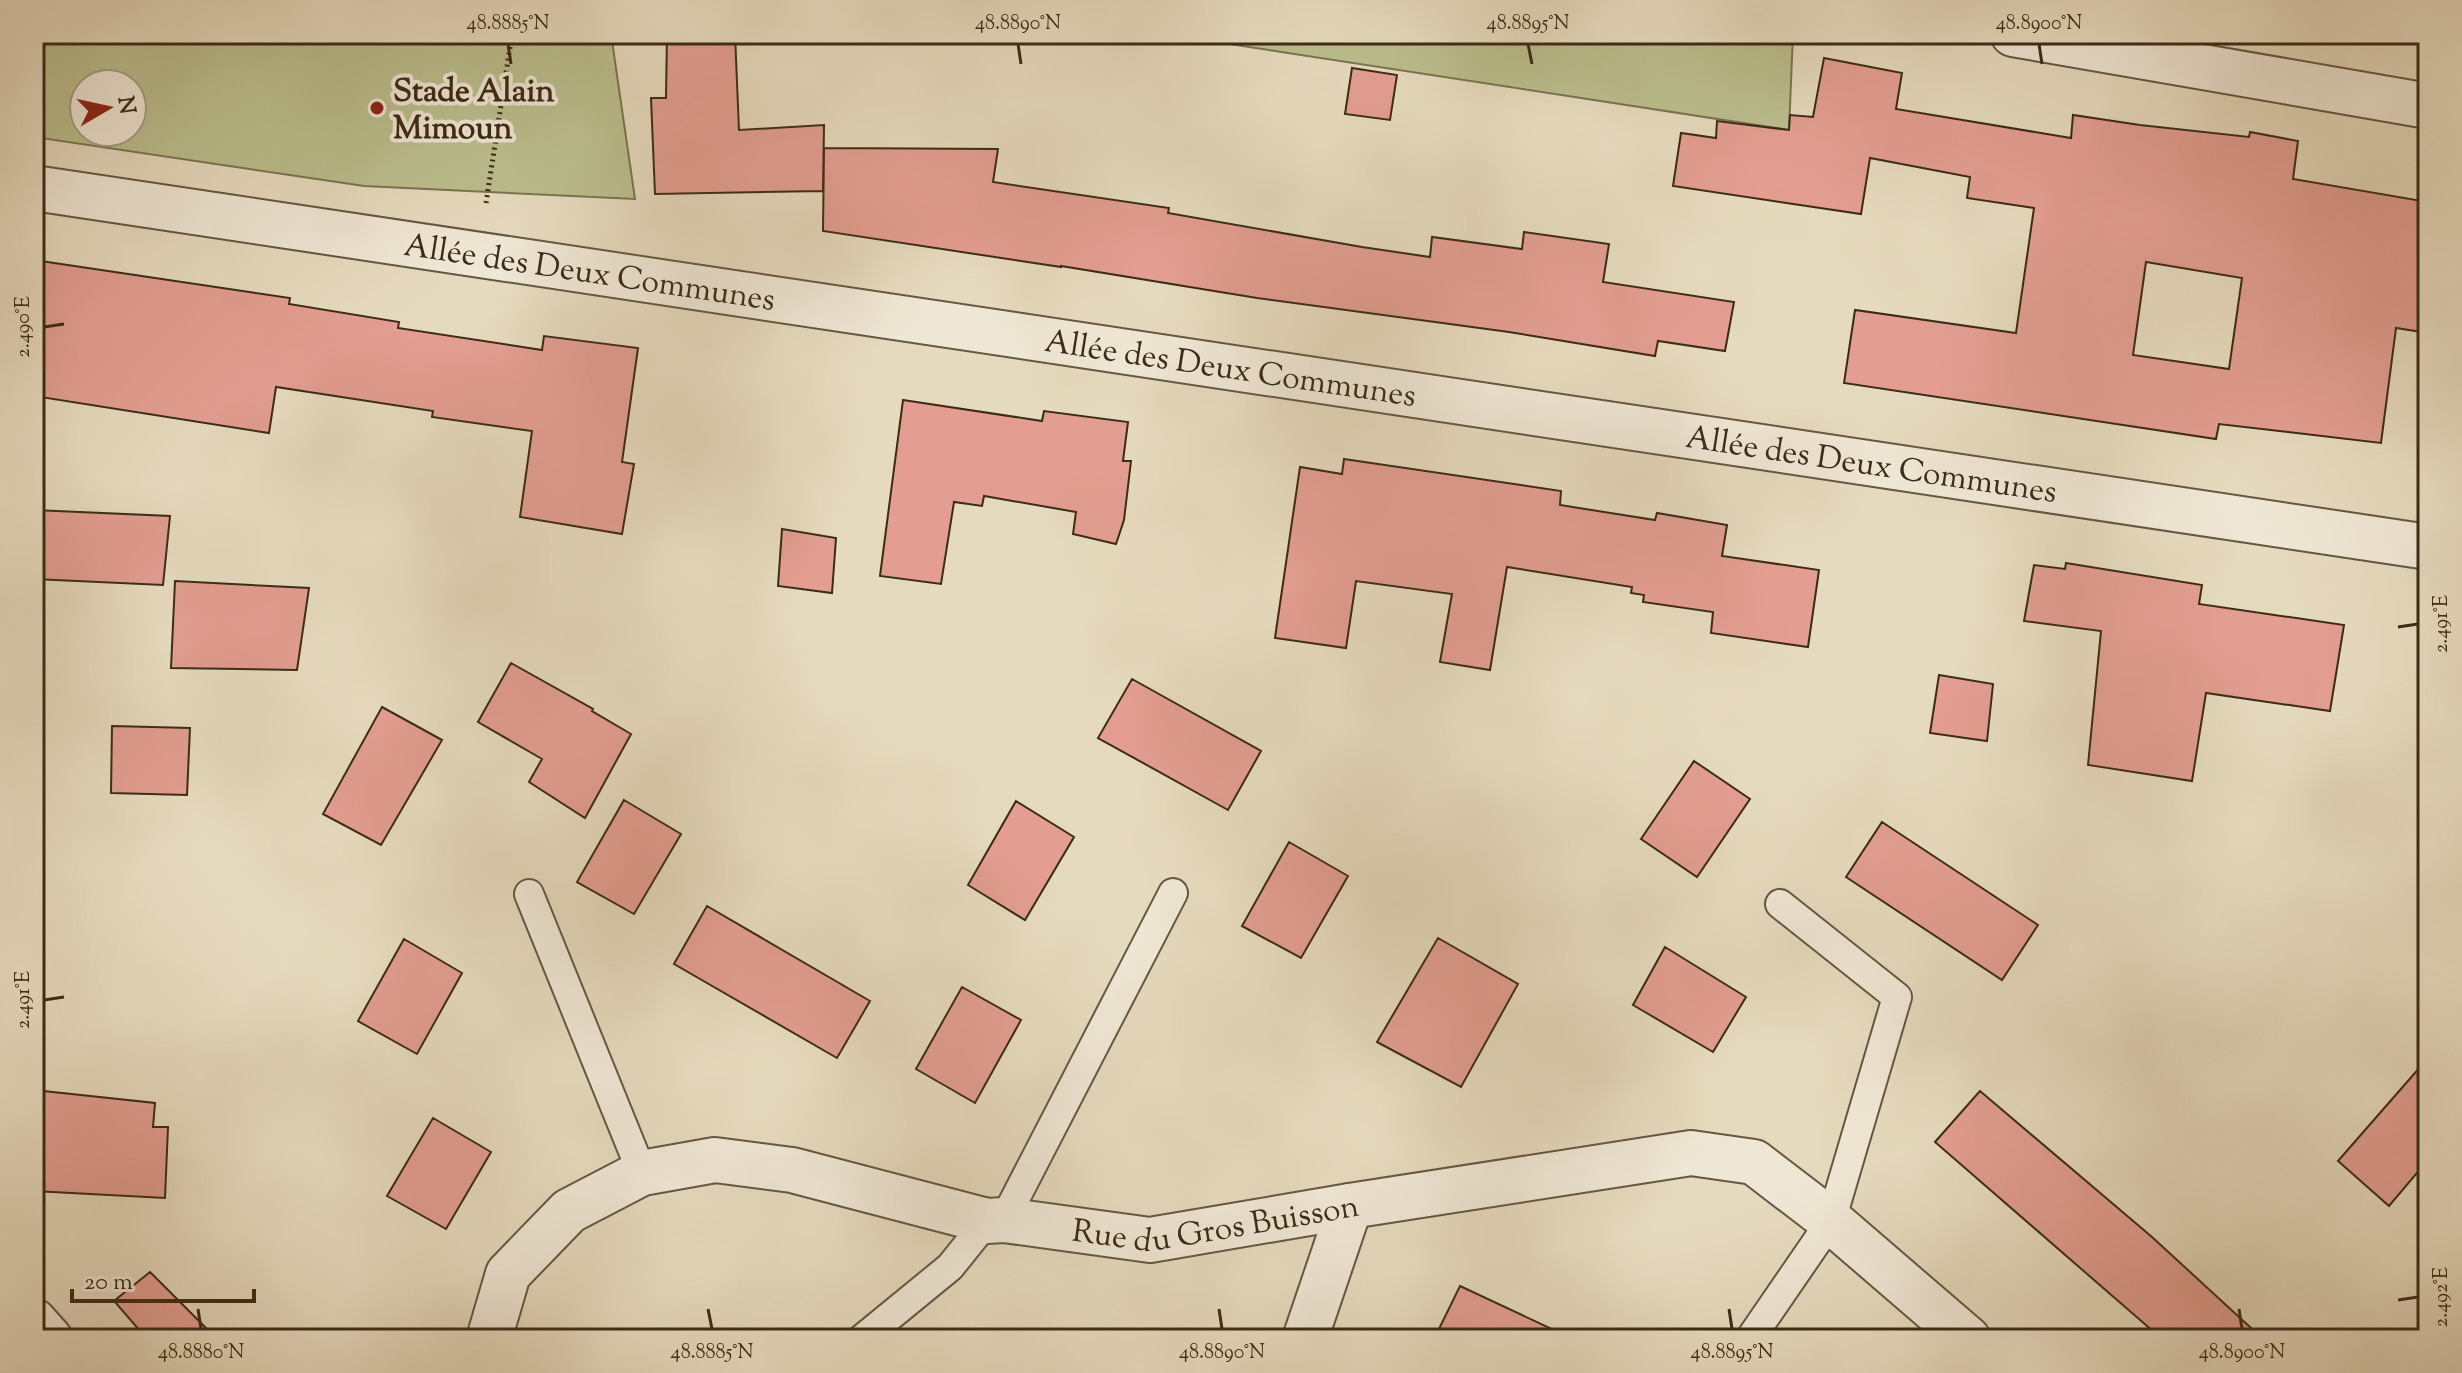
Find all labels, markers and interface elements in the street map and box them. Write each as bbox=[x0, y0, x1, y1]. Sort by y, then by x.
text: 48.8885°N bbox=[467, 10, 549, 39]
text: 48.8890°N bbox=[975, 10, 1061, 39]
text: 48.8895°N bbox=[1487, 10, 1569, 39]
text: 48.8900°N bbox=[1996, 10, 2082, 39]
north arrow bbox=[68, 68, 148, 148]
place label: Stade Alain Mimoun bbox=[393, 70, 555, 153]
text: N bbox=[108, 94, 142, 117]
marker: Stade Alain Mimoun bbox=[368, 99, 386, 117]
street label: Allée des Deux Communes bbox=[401, 224, 778, 325]
text: 2.490°E bbox=[10, 296, 39, 358]
street label: Allée des Deux Communes bbox=[1041, 320, 1419, 421]
street label: Allée des Deux Communes bbox=[1682, 416, 2060, 517]
text: 2.491°E bbox=[2428, 595, 2457, 653]
text: 2.491°E bbox=[10, 971, 39, 1029]
street label: Rue du Gros Buisson bbox=[1069, 1185, 1363, 1266]
scale bar bbox=[72, 1253, 254, 1303]
text: 20 m bbox=[84, 1266, 133, 1300]
text: 2.492°E bbox=[2428, 1267, 2457, 1327]
text: 48.8880°N bbox=[158, 1339, 244, 1368]
text: 48.8885°N bbox=[671, 1339, 753, 1368]
text: 48.8890°N bbox=[1179, 1339, 1265, 1368]
text: 48.8895°N bbox=[1691, 1339, 1773, 1368]
text: 48.8900°N bbox=[2199, 1339, 2285, 1368]

